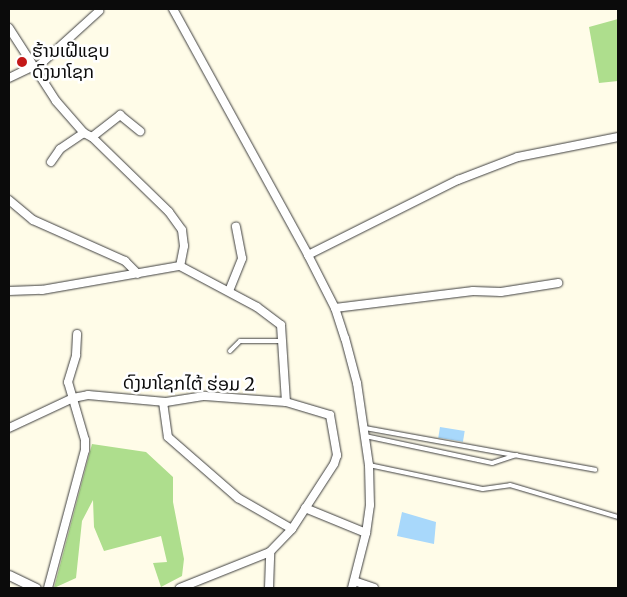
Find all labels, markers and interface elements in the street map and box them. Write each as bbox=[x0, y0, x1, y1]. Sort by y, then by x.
place label: ຮ້ານເຝີແຊບ ດົງນາໂຊກ bbox=[32, 41, 109, 84]
marker: ຮ້ານເຝີແຊບ ດົງນາໂຊກ bbox=[16, 56, 28, 68]
street label: ດົງນາໂຊກໄຕ້ ຮ່ອມ 2 bbox=[123, 372, 255, 396]

